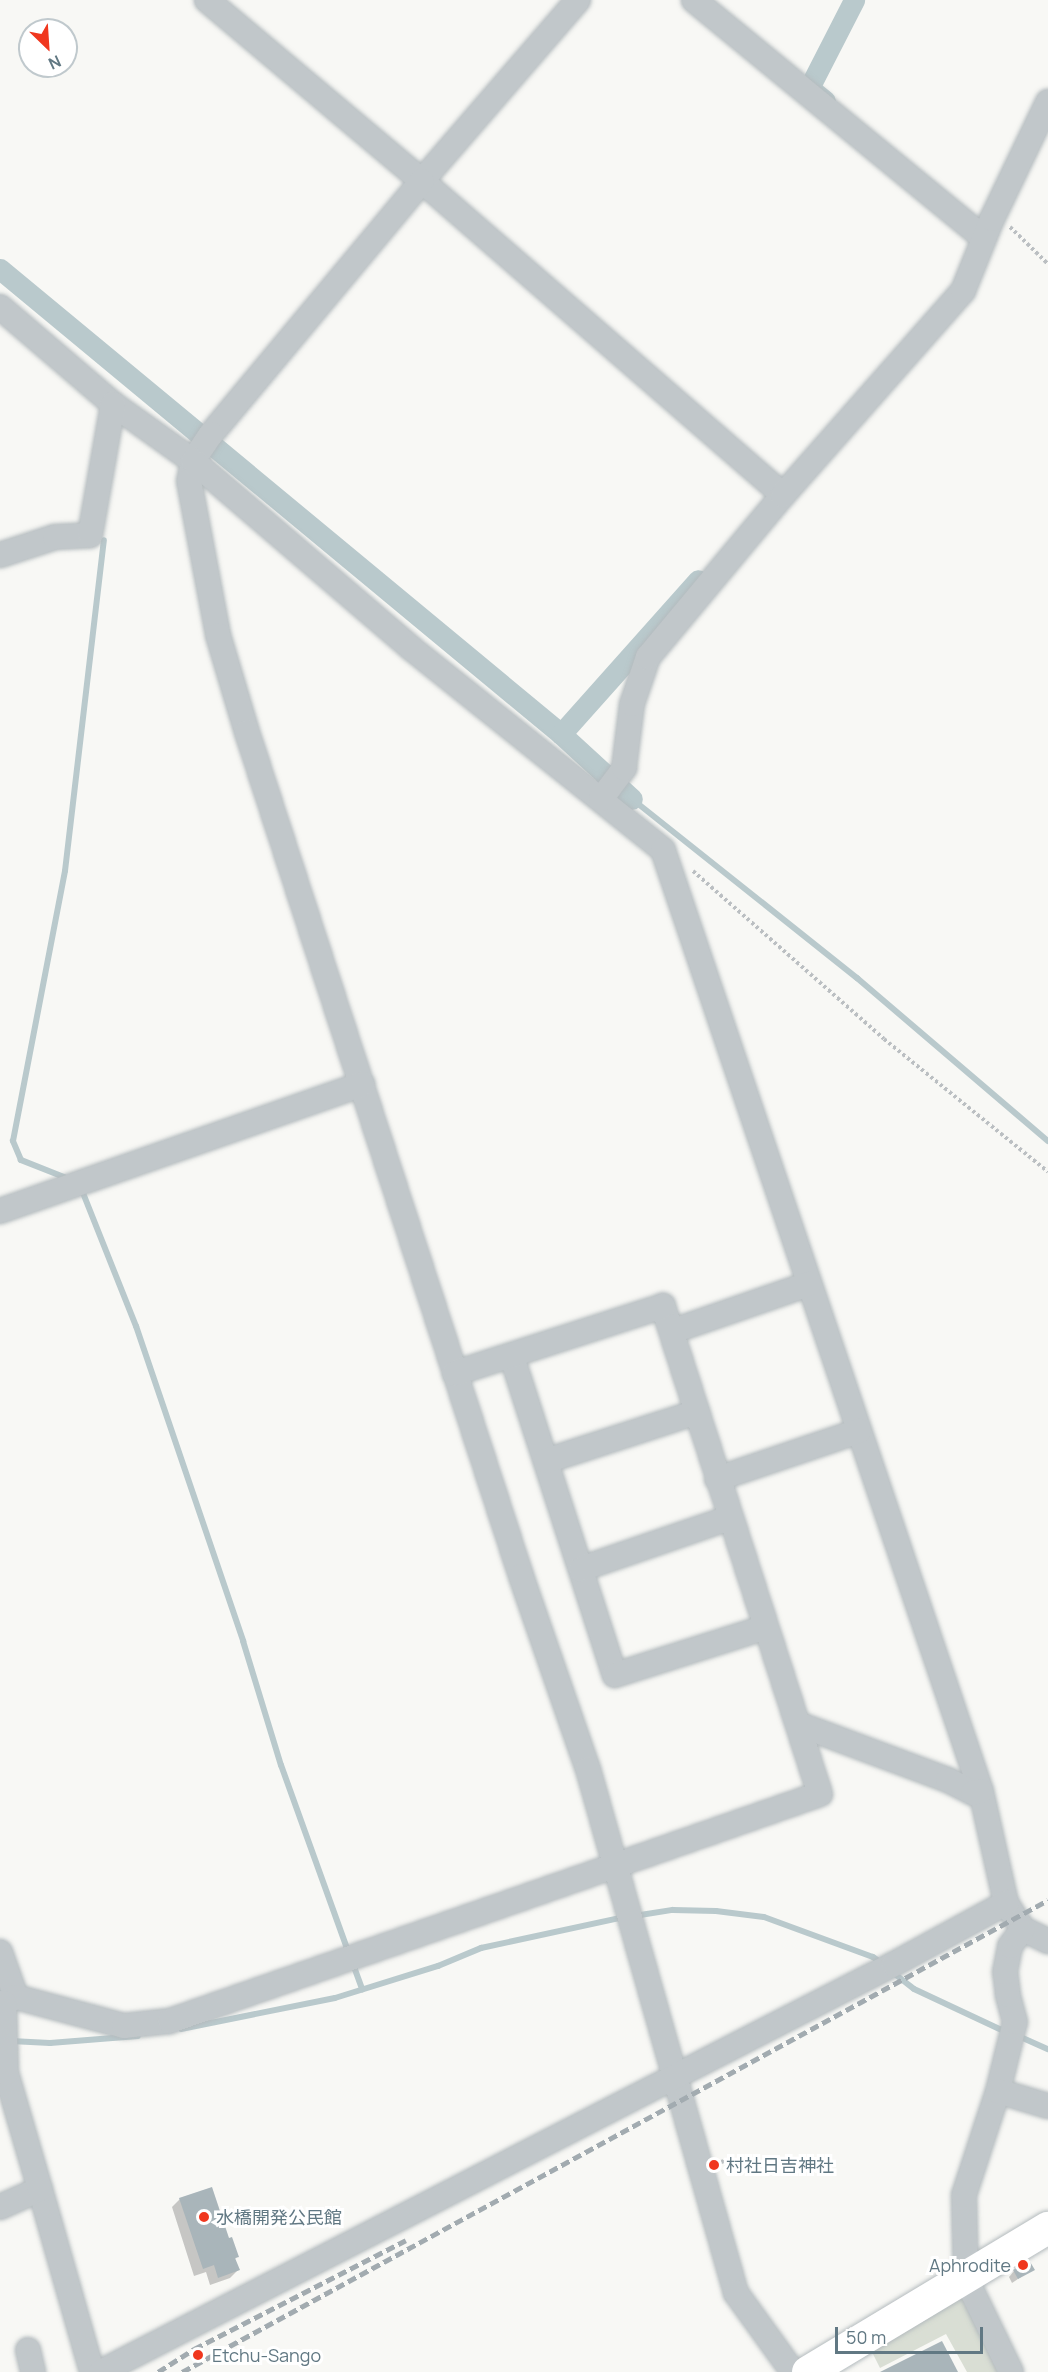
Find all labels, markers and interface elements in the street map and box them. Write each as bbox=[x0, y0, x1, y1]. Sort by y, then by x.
north arrow bbox=[18, 18, 78, 78]
text: N bbox=[45, 50, 65, 75]
place label: 村社日吉神社 bbox=[726, 2154, 834, 2176]
marker: 村社日吉神社 bbox=[707, 2158, 721, 2172]
place label: 水橋開発公民館 bbox=[216, 2206, 342, 2228]
marker: 水橋開発公民館 bbox=[197, 2210, 211, 2224]
place label: Aphrodite bbox=[929, 2254, 1011, 2276]
marker: Aphrodite bbox=[1016, 2258, 1030, 2272]
scale bar bbox=[838, 2315, 986, 2353]
text: 50 m bbox=[846, 2325, 886, 2349]
place label: Etchu-Sango bbox=[212, 2344, 321, 2366]
marker: Etchu-Sango bbox=[189, 2346, 207, 2364]

